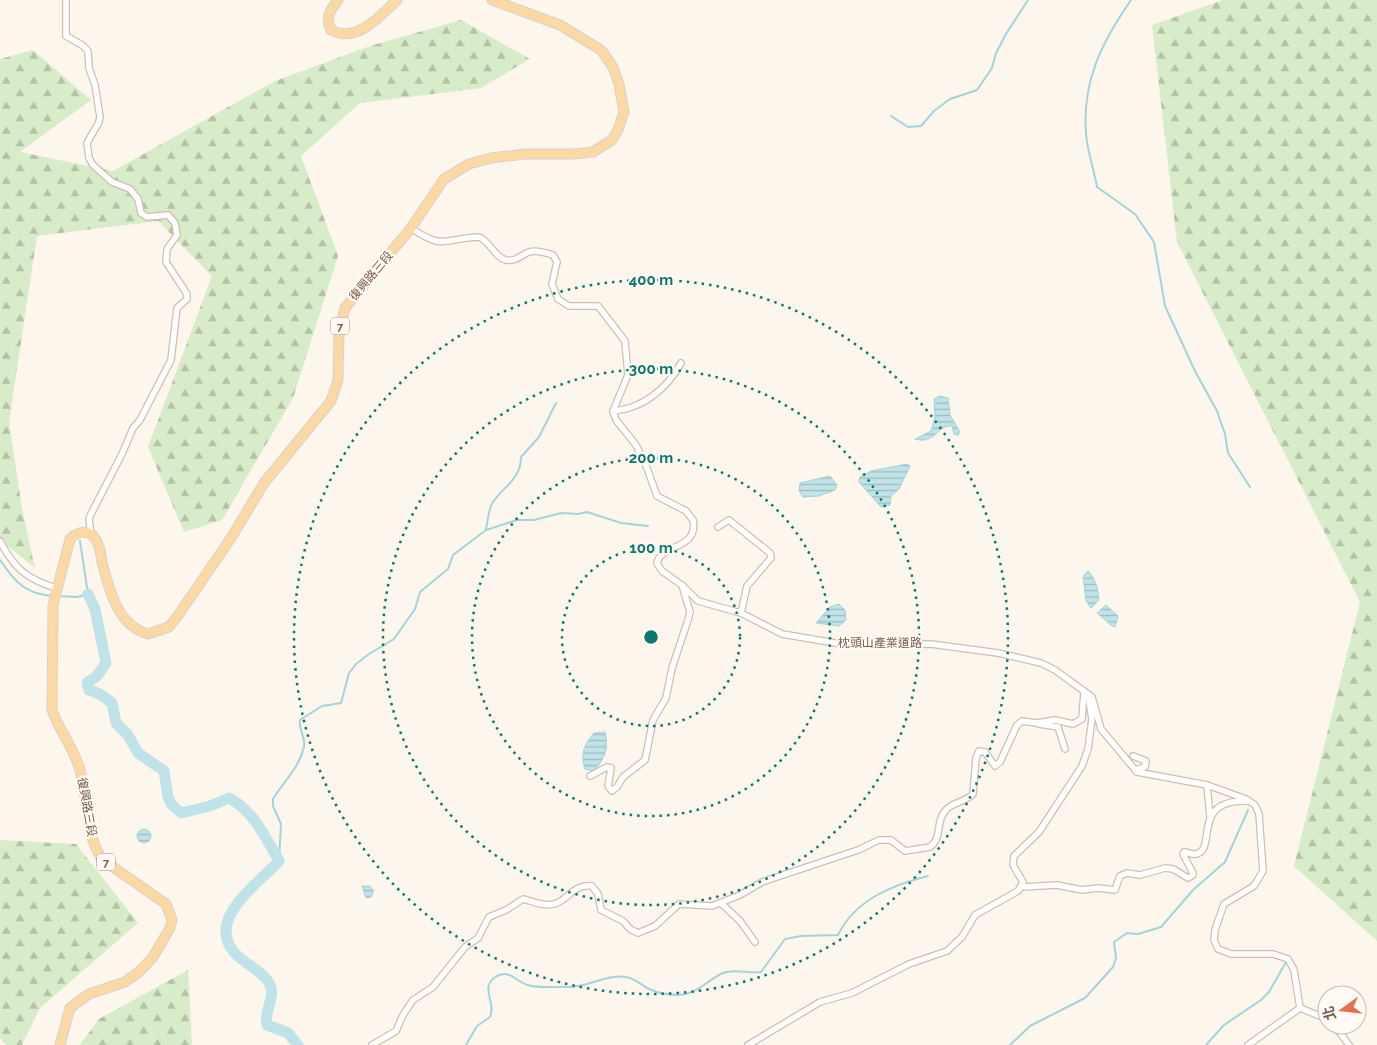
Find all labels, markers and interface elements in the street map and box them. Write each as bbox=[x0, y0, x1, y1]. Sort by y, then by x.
street label: 復興路三段 bbox=[346, 249, 396, 303]
text: 400 m bbox=[629, 271, 673, 289]
road number: 7 bbox=[331, 318, 349, 334]
text: 300 m bbox=[629, 360, 673, 378]
text: 200 m bbox=[629, 449, 673, 467]
text: 100 m bbox=[629, 539, 673, 557]
centre of rings bbox=[642, 628, 660, 646]
street label: 枕頭山產業道路 bbox=[838, 636, 922, 650]
street label: 復興路三段 bbox=[75, 776, 99, 838]
road number: 7 bbox=[97, 854, 115, 870]
north arrow bbox=[1317, 985, 1367, 1035]
text: 北 bbox=[1320, 1005, 1339, 1022]

